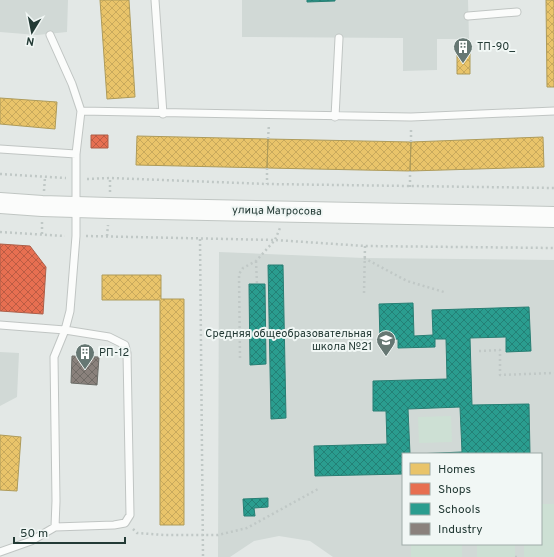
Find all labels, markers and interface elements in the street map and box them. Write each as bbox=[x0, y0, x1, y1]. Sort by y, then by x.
north arrow bbox=[12, 12, 52, 52]
text: N bbox=[25, 33, 36, 48]
building icon: ТП-90_ bbox=[452, 36, 474, 64]
place label: ТП-90_ bbox=[477, 40, 515, 54]
street label: улица Матросова bbox=[232, 203, 322, 219]
place label: Средняя общеобразовательная школа №21 bbox=[205, 327, 372, 354]
school or university icon: Средняя общеобразовательная школа №21 bbox=[375, 329, 397, 357]
building icon: РП-12 bbox=[74, 342, 96, 370]
place label: РП-12 bbox=[99, 346, 129, 360]
legend bbox=[402, 453, 542, 545]
text: Homes bbox=[438, 462, 475, 478]
text: Shops bbox=[438, 482, 471, 498]
text: Schools bbox=[438, 502, 480, 518]
scale bar bbox=[14, 519, 125, 545]
text: Industry bbox=[438, 522, 483, 538]
text: 50 m bbox=[20, 526, 48, 542]

